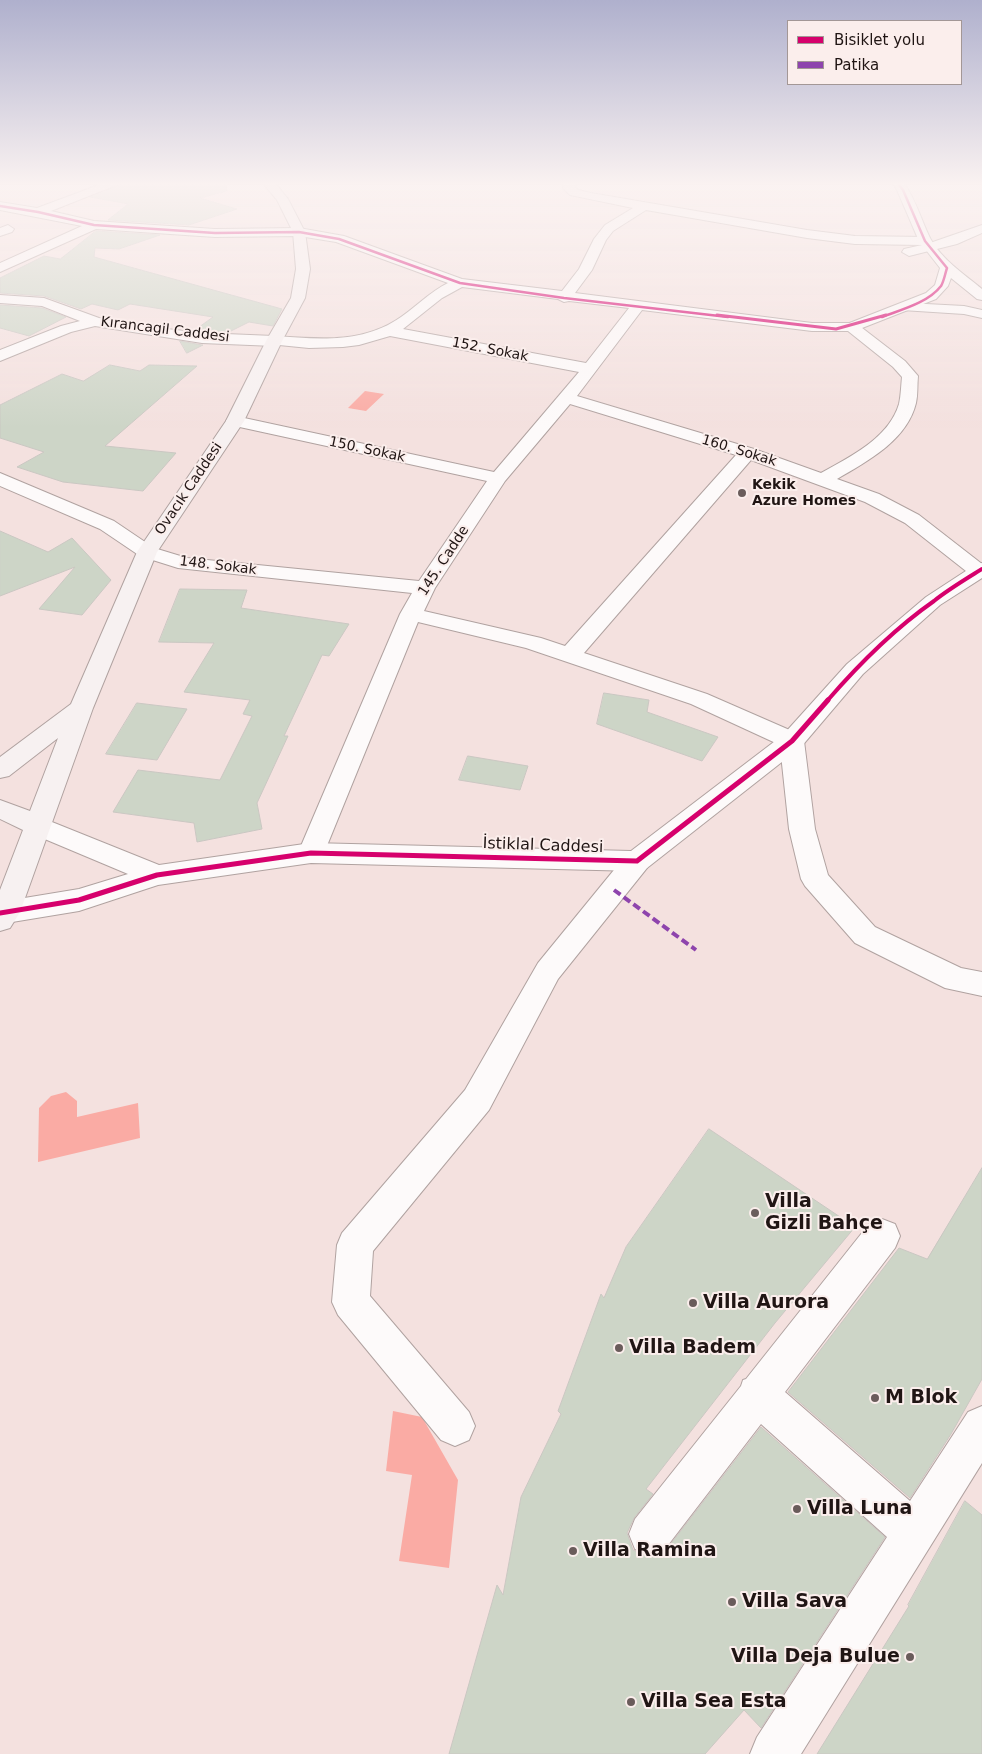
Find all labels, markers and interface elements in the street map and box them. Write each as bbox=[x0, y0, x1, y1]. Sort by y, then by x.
legend bbox=[787, 20, 962, 85]
text: Bisiklet yolu bbox=[834, 31, 925, 49]
text: Patika bbox=[834, 56, 879, 74]
street label: Kırancagil Caddesi bbox=[100, 314, 230, 346]
street label: 152. Sokak bbox=[450, 334, 530, 366]
street label: 160. Sokak bbox=[699, 432, 779, 470]
street label: 150. Sokak bbox=[327, 434, 407, 466]
street label: Ovacık Caddesi bbox=[152, 440, 226, 538]
place label: Kekik Azure Homes bbox=[752, 477, 856, 510]
marker: Kekik Azure Homes bbox=[736, 487, 748, 499]
street label: 145. Cadde bbox=[415, 523, 473, 599]
street label: 148. Sokak bbox=[178, 553, 258, 579]
street label: İstiklal Caddesi bbox=[482, 834, 604, 858]
place label: Villa Gizli Bahçe bbox=[765, 1191, 883, 1235]
marker: Villa Gizli Bahçe bbox=[749, 1207, 761, 1219]
place label: Villa Aurora bbox=[703, 1292, 829, 1314]
marker: Villa Aurora bbox=[687, 1297, 699, 1309]
place label: Villa Badem bbox=[629, 1337, 756, 1359]
marker: Villa Badem bbox=[613, 1342, 625, 1354]
place label: M Blok bbox=[885, 1387, 957, 1409]
marker: M Blok bbox=[869, 1392, 881, 1404]
place label: Villa Luna bbox=[807, 1498, 912, 1520]
marker: Villa Luna bbox=[791, 1503, 803, 1515]
place label: Villa Ramina bbox=[583, 1540, 716, 1562]
marker: Villa Ramina bbox=[567, 1545, 579, 1557]
place label: Villa Sava bbox=[742, 1591, 847, 1613]
marker: Villa Sava bbox=[726, 1596, 738, 1608]
place label: Villa Deja Bulue bbox=[731, 1646, 900, 1668]
marker: Villa Deja Bulue bbox=[904, 1651, 916, 1663]
place label: Villa Sea Esta bbox=[641, 1691, 787, 1713]
marker: Villa Sea Esta bbox=[625, 1696, 637, 1708]

